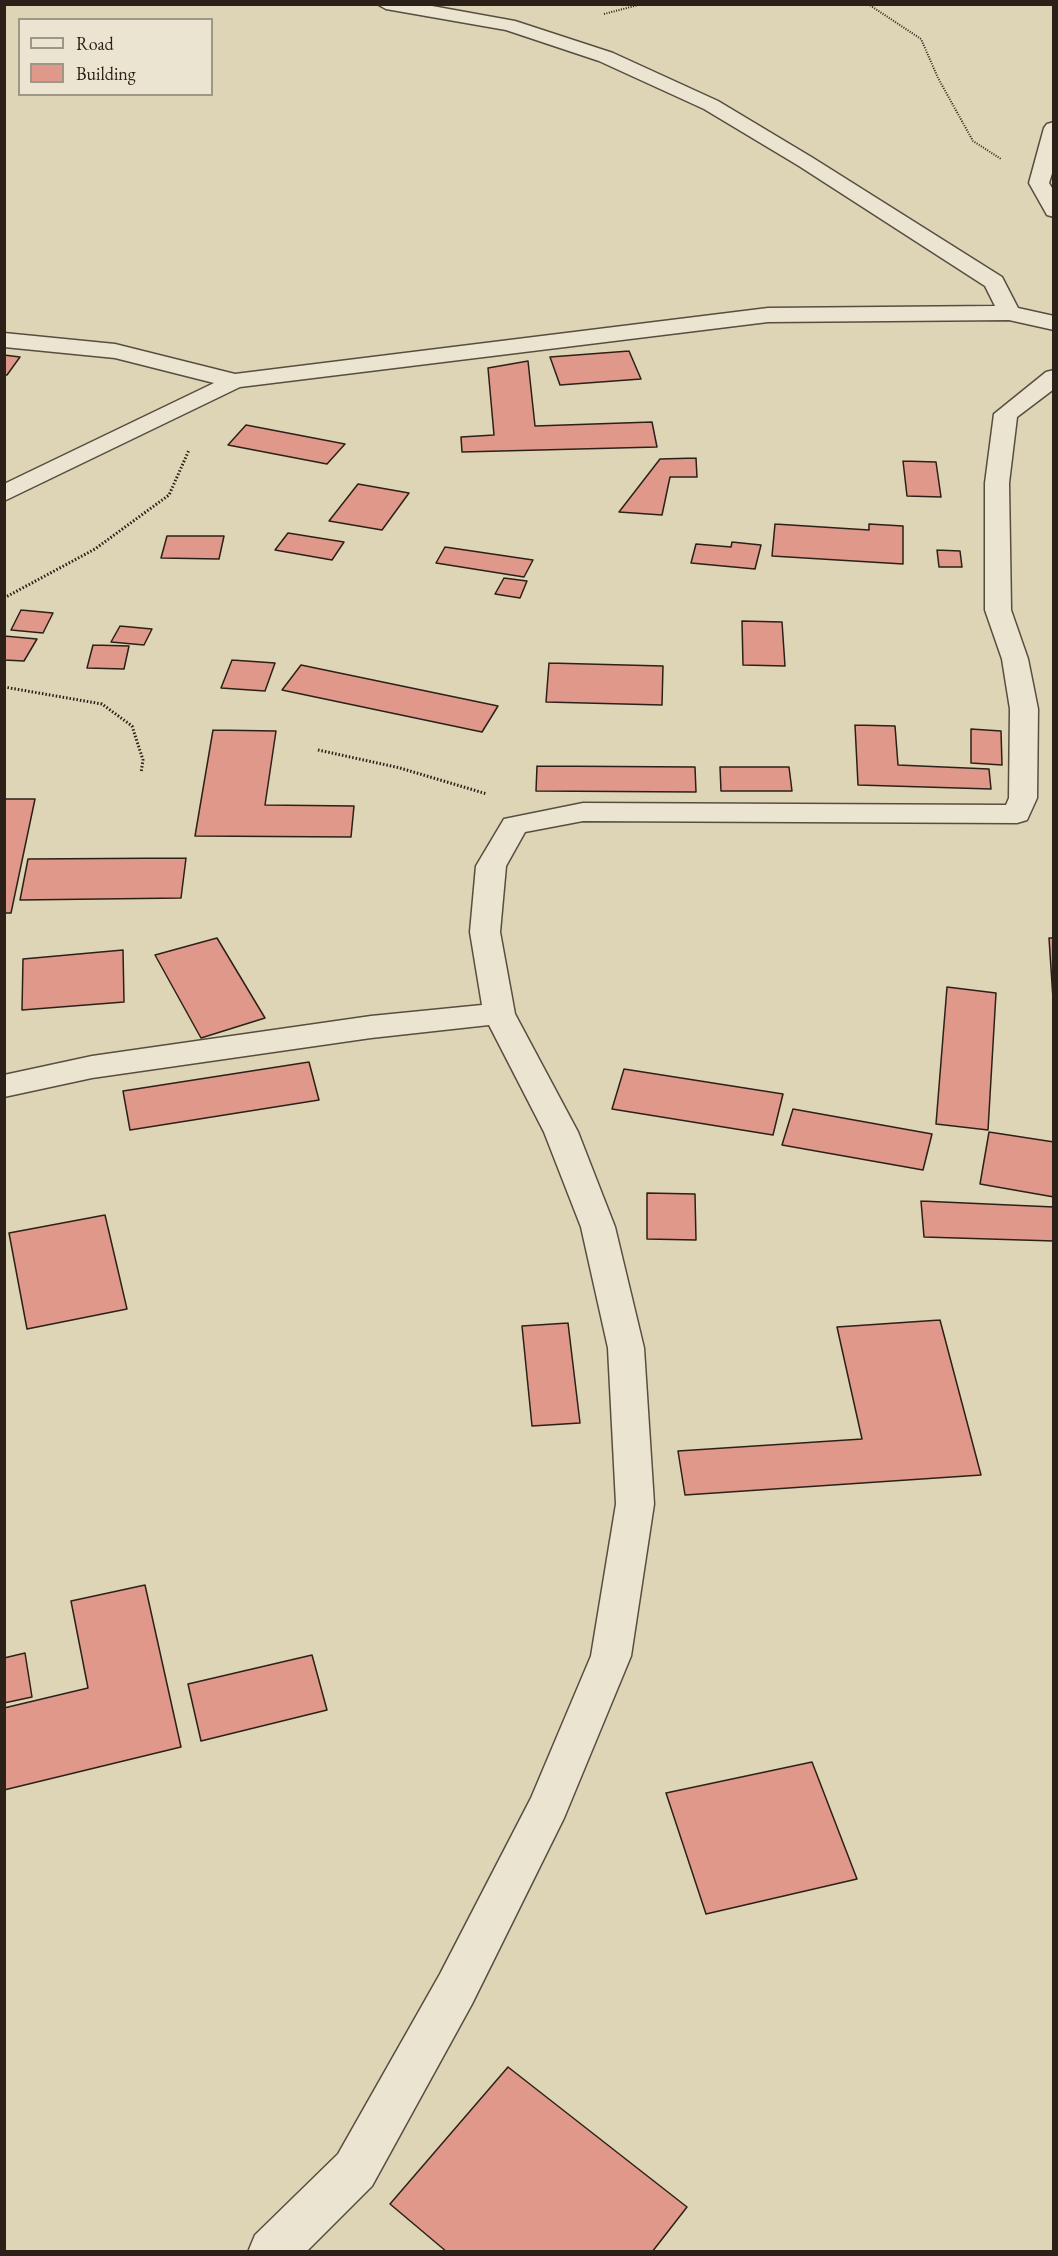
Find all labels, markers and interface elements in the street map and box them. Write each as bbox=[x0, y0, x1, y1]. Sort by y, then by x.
legend bbox=[18, 18, 213, 96]
text: Road bbox=[76, 32, 114, 55]
text: Building bbox=[76, 62, 136, 85]

